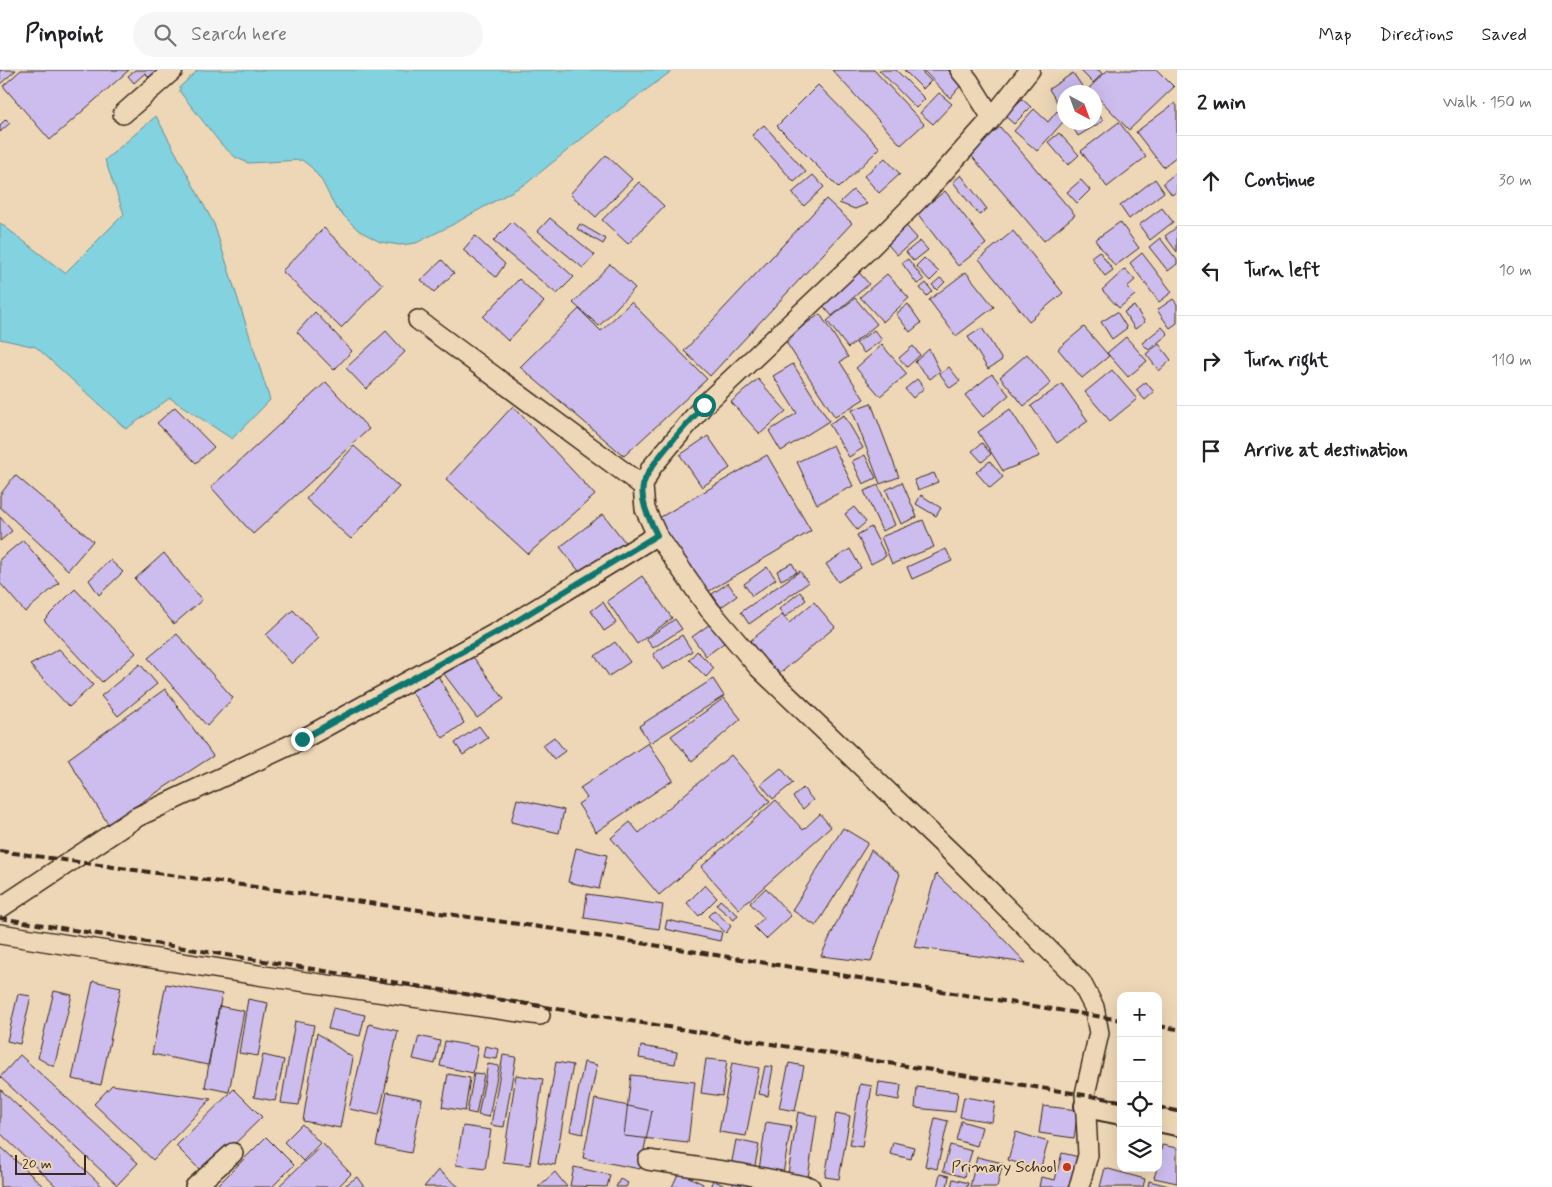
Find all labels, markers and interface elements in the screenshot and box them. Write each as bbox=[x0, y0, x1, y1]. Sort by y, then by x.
search box bbox=[133, 12, 483, 57]
text: Pinpoint bbox=[25, 19, 103, 50]
icon: search bbox=[151, 21, 179, 49]
text: Search here bbox=[191, 22, 287, 47]
text: Map bbox=[1319, 23, 1352, 47]
text: Directions bbox=[1380, 23, 1454, 47]
text: Saved bbox=[1482, 23, 1527, 47]
north arrow bbox=[1057, 85, 1102, 130]
text: 2 min bbox=[1197, 89, 1246, 117]
text: Walk · 150 m bbox=[1443, 92, 1532, 113]
icon: ahead bbox=[1197, 167, 1225, 195]
text: Continue bbox=[1244, 168, 1315, 193]
text: 30 m bbox=[1499, 170, 1532, 191]
icon: left bbox=[1197, 257, 1225, 285]
text: Turn left bbox=[1244, 258, 1320, 283]
text: 10 m bbox=[1499, 260, 1532, 281]
icon: right bbox=[1197, 347, 1225, 375]
text: Turn right bbox=[1244, 348, 1328, 373]
text: 110 m bbox=[1491, 350, 1532, 371]
route start bbox=[693, 394, 716, 417]
icon: arrive bbox=[1197, 437, 1225, 465]
text: Arrive at destination bbox=[1244, 438, 1408, 463]
route end bbox=[291, 728, 314, 751]
map controls bbox=[1117, 992, 1162, 1172]
button: + bbox=[1117, 992, 1162, 1037]
button: − bbox=[1117, 1037, 1162, 1082]
button: locate bbox=[1117, 1082, 1162, 1127]
button: layers bbox=[1117, 1127, 1162, 1172]
scale bar bbox=[15, 1152, 86, 1175]
text: 20 m bbox=[22, 1155, 52, 1173]
place label: Primary School bbox=[951, 1157, 1057, 1178]
marker: Primary School bbox=[1061, 1161, 1073, 1173]

